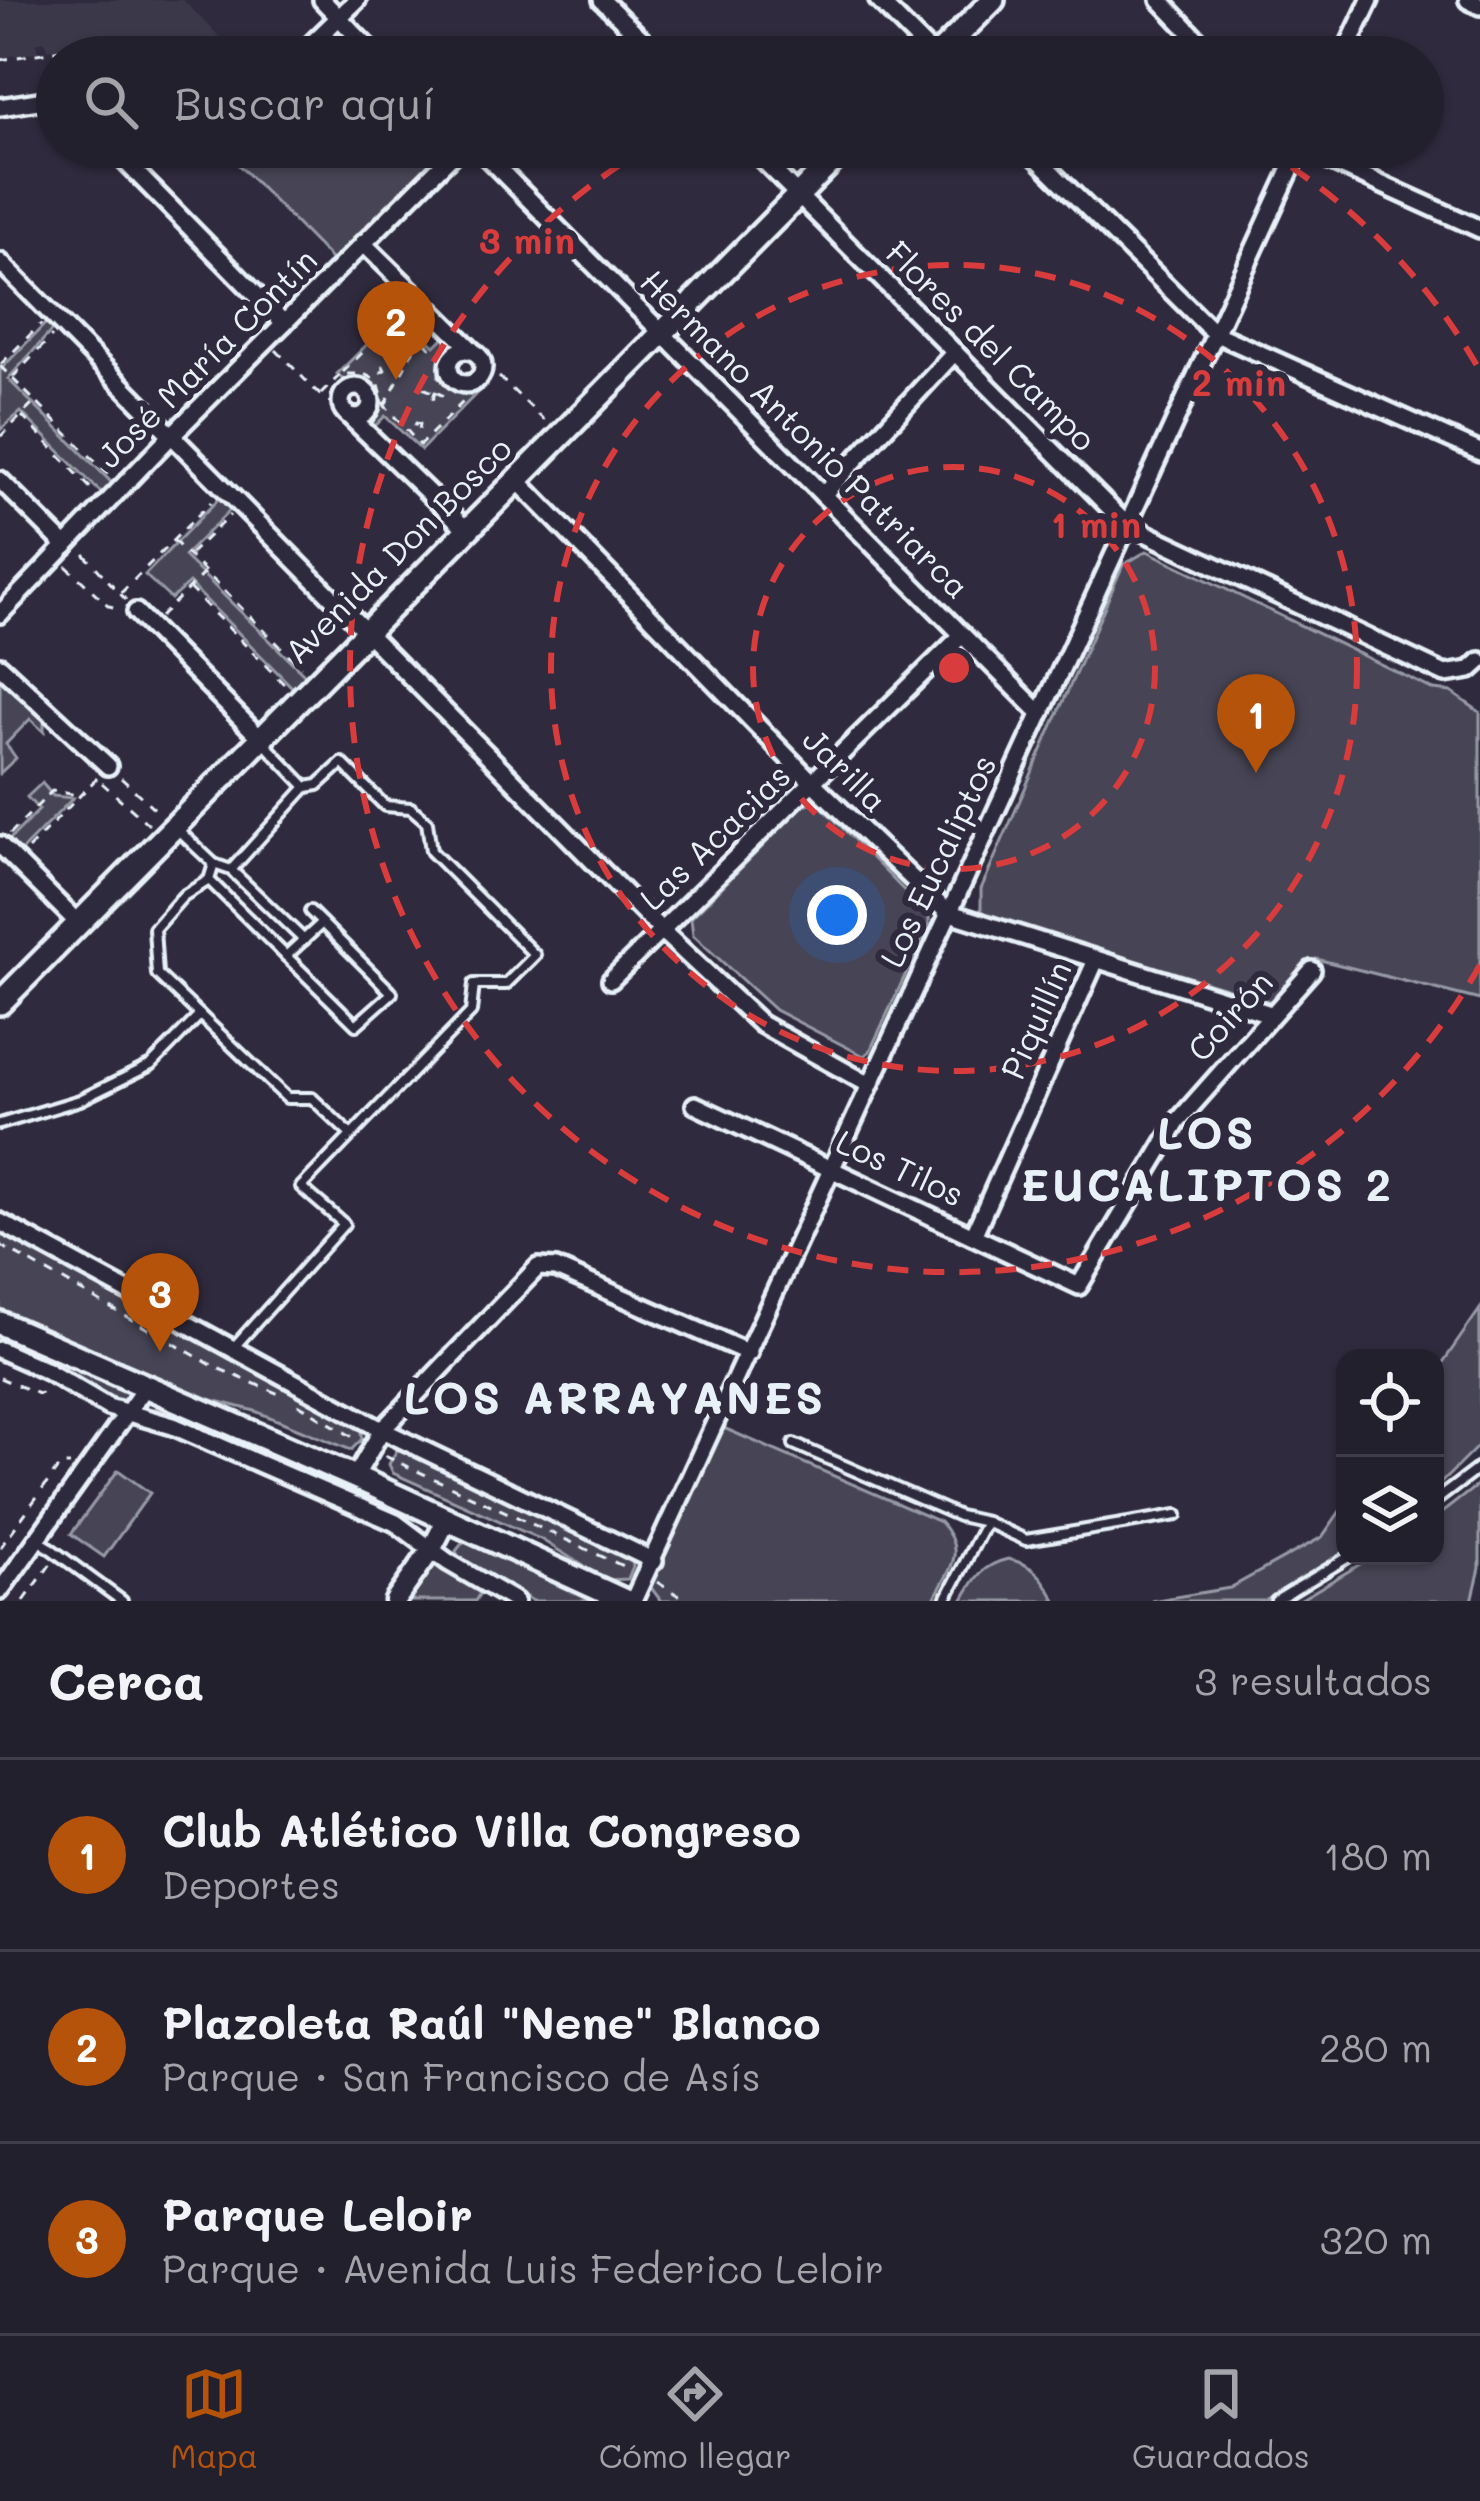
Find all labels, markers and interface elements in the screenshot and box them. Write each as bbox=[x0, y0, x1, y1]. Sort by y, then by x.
search box bbox=[36, 36, 1444, 168]
icon: search bbox=[78, 69, 144, 135]
text: Buscar aquí bbox=[174, 73, 436, 131]
text: 3 min bbox=[479, 216, 575, 263]
street label: Flores del Campo bbox=[878, 231, 1106, 459]
street label: José María Contín bbox=[87, 238, 325, 476]
street label: Hermano Antonio Patriarca bbox=[632, 259, 980, 607]
pin: 2 bbox=[357, 281, 435, 380]
text: 2 min bbox=[1192, 358, 1286, 405]
street label: Avenida Don Bosco bbox=[274, 426, 520, 672]
text: 1 min bbox=[1051, 500, 1141, 547]
centre of rings bbox=[933, 647, 975, 689]
pin: 1 bbox=[1217, 674, 1295, 773]
street label: Jarilla bbox=[795, 718, 897, 820]
street label: Los Eucaliptos bbox=[869, 747, 1005, 973]
street label: Las Acacias bbox=[629, 753, 798, 919]
your location bbox=[807, 885, 867, 945]
street label: Piquillín bbox=[990, 954, 1080, 1085]
street label: Coirón bbox=[1177, 961, 1281, 1069]
district label: LOS EUCALIPTOS 2 bbox=[1020, 1102, 1394, 1212]
street label: Los Tilos bbox=[830, 1118, 971, 1215]
pin: 3 bbox=[121, 1253, 199, 1352]
map controls bbox=[1336, 1349, 1444, 1565]
button: locate bbox=[1336, 1349, 1444, 1457]
district label: LOS ARRAYANES bbox=[404, 1367, 827, 1425]
button: layers bbox=[1336, 1457, 1444, 1565]
text: Cerca bbox=[48, 1646, 205, 1713]
text: 3 resultados bbox=[1195, 1654, 1432, 1705]
text: Club Atlético Villa Congreso bbox=[162, 1800, 801, 1858]
text: 1 bbox=[78, 1829, 96, 1880]
text: 180 m bbox=[1323, 1829, 1432, 1880]
text: Deportes bbox=[162, 1858, 340, 1909]
text: Plazoleta Raúl "Nene" Blanco bbox=[162, 1992, 820, 2050]
text: 2 bbox=[76, 2021, 98, 2072]
text: 280 m bbox=[1319, 2021, 1432, 2072]
text: Parque · San Francisco de Asís bbox=[162, 2050, 761, 2101]
text: Parque Leloir bbox=[162, 2184, 473, 2242]
text: 3 bbox=[75, 2213, 99, 2264]
text: 320 m bbox=[1320, 2213, 1432, 2264]
text: Parque · Avenida Luis Federico Leloir bbox=[162, 2242, 884, 2293]
tab: Mapa bbox=[170, 2361, 258, 2476]
tab: Cómo llegar bbox=[599, 2361, 791, 2476]
tab: Guardados bbox=[1132, 2361, 1310, 2476]

